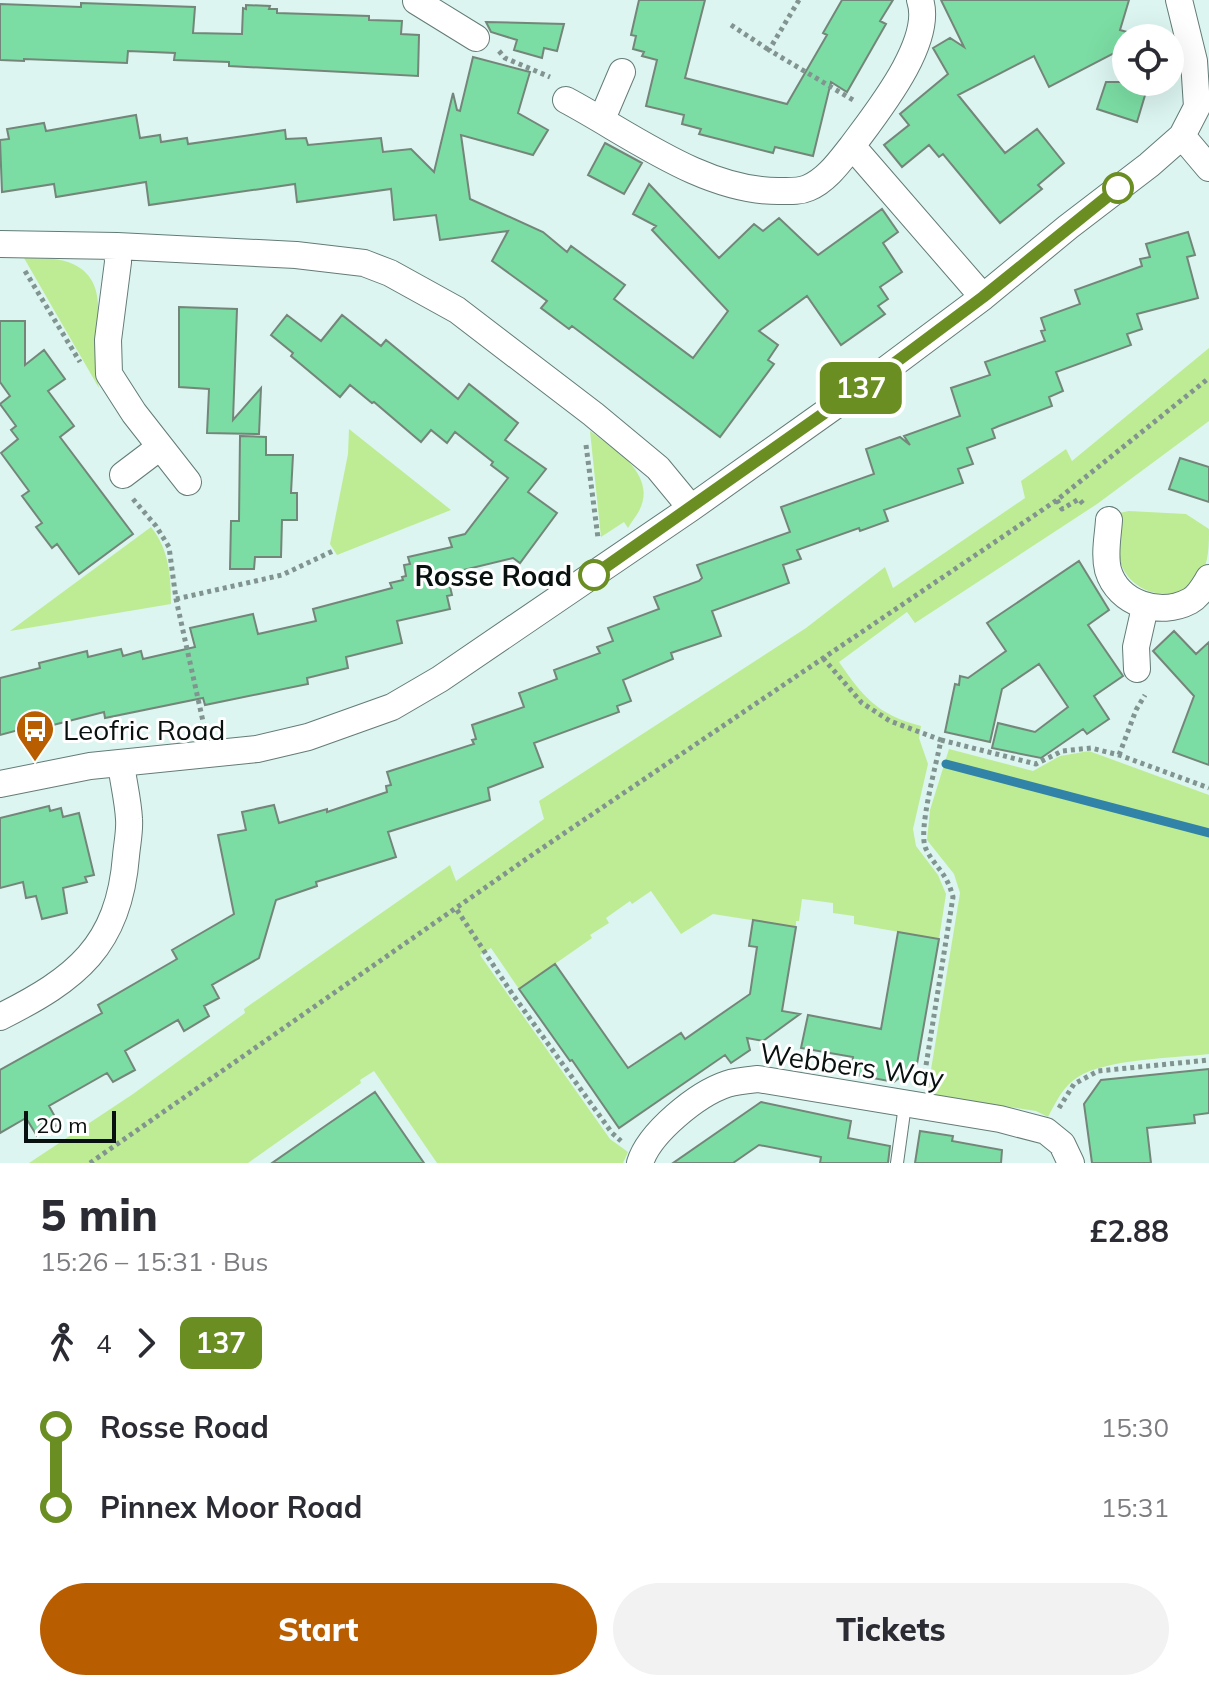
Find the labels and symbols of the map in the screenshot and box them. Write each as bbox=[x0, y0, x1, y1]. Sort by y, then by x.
unlabelled marker bbox=[1103, 173, 1133, 203]
line badge: 137 bbox=[815, 362, 907, 414]
place label: Rosse Road bbox=[414, 558, 572, 593]
marker: Rosse Road bbox=[579, 560, 609, 590]
bus stop icon: Leofric Road bbox=[14, 708, 56, 763]
place label: Leofric Road bbox=[63, 712, 225, 747]
street label: Webbers Way bbox=[758, 1035, 947, 1095]
scale bar bbox=[24, 1107, 116, 1143]

